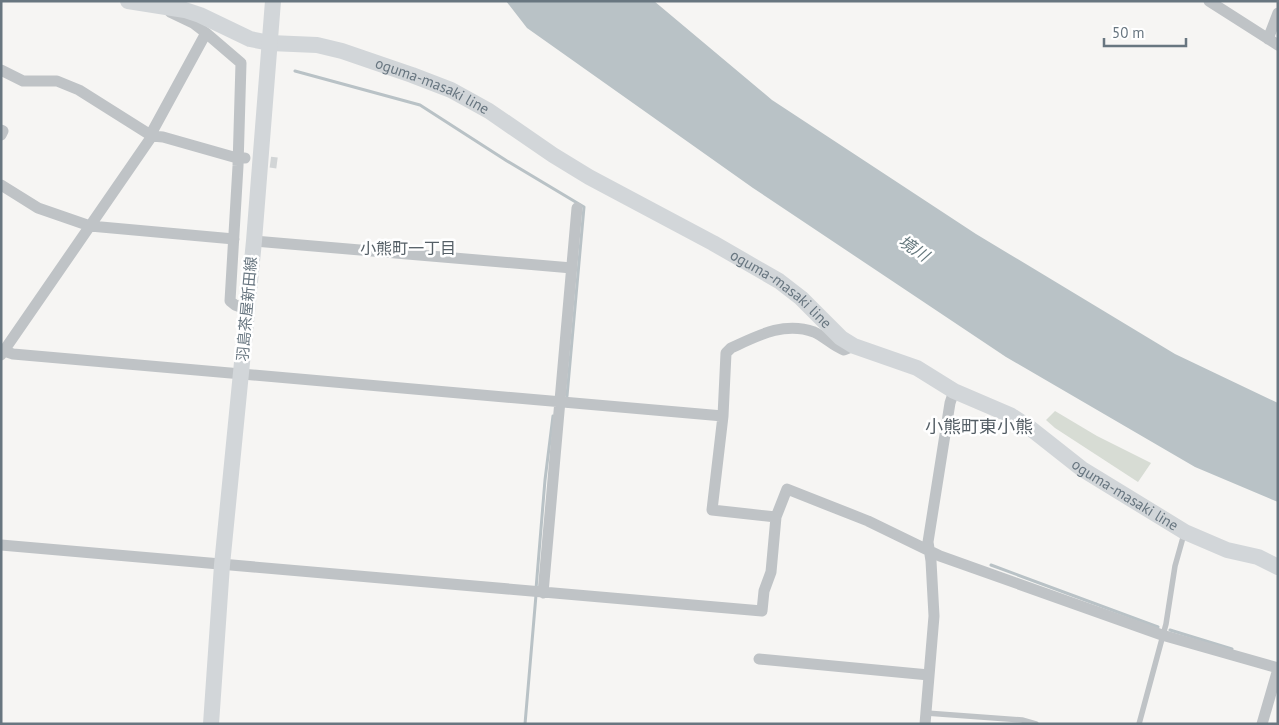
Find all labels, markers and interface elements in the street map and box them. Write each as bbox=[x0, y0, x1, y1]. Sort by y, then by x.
scale bar bbox=[1104, 15, 1186, 47]
text: 50 m bbox=[1112, 23, 1145, 42]
street label: oguma-masaki line bbox=[373, 53, 493, 118]
water label: 境川 bbox=[895, 231, 935, 266]
district label: 小熊町一丁目 bbox=[360, 238, 456, 258]
street label: oguma-masaki line bbox=[727, 245, 836, 332]
street label: 羽島茶屋新田線 bbox=[232, 256, 261, 362]
district label: 小熊町東小熊 bbox=[925, 415, 1033, 438]
street label: oguma-masaki line bbox=[1068, 454, 1182, 535]

